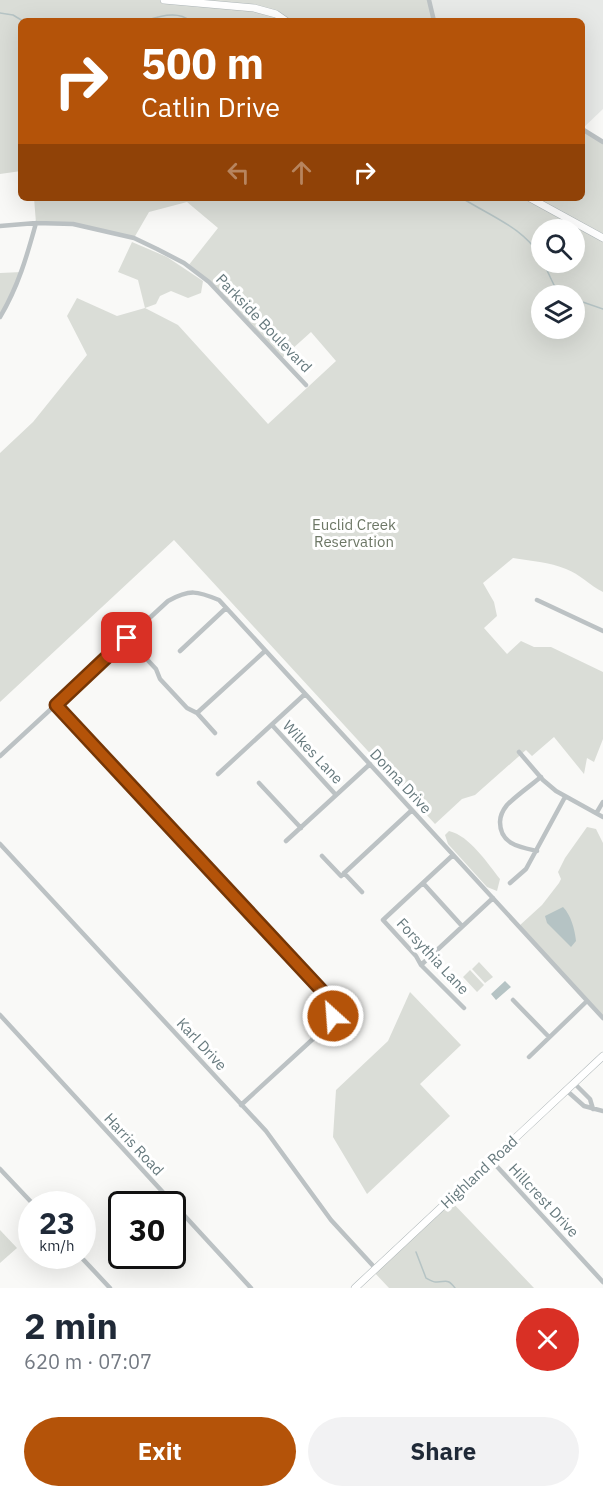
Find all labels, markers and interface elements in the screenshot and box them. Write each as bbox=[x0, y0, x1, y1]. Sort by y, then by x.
text: 500 m bbox=[141, 36, 264, 91]
icon: right bbox=[42, 42, 120, 120]
text: Catlin Drive bbox=[141, 89, 280, 124]
icon: left bbox=[222, 156, 255, 189]
icon: ahead bbox=[285, 156, 318, 189]
icon: right bbox=[348, 156, 381, 189]
map controls bbox=[531, 219, 585, 339]
button: search bbox=[531, 219, 585, 273]
street label: Parkside Boulevard bbox=[212, 270, 316, 376]
button: layers bbox=[531, 285, 585, 339]
park label: Euclid Creek Reservation bbox=[312, 515, 396, 551]
pin bbox=[101, 612, 152, 663]
icon: arrive bbox=[110, 621, 143, 654]
street label: Wilkes Lane bbox=[279, 716, 347, 788]
street label: Donna Drive bbox=[366, 745, 436, 817]
street label: Forsythia Lane bbox=[393, 914, 473, 998]
position arrow bbox=[301, 984, 365, 1048]
street label: Karl Drive bbox=[173, 1014, 231, 1074]
street label: Harris Road bbox=[100, 1109, 168, 1179]
street label: Highland Road bbox=[437, 1132, 521, 1212]
street label: Hillcrest Drive bbox=[505, 1159, 583, 1241]
speed limit sign: 30 bbox=[108, 1191, 186, 1269]
text: 23 bbox=[39, 1203, 75, 1242]
text: km/h bbox=[39, 1236, 75, 1255]
text: 2 min bbox=[24, 1302, 118, 1349]
button: close bbox=[516, 1308, 579, 1371]
text: 620 m · 07:07 bbox=[24, 1348, 152, 1375]
button: Exit bbox=[24, 1417, 296, 1486]
button: Share bbox=[308, 1417, 579, 1486]

